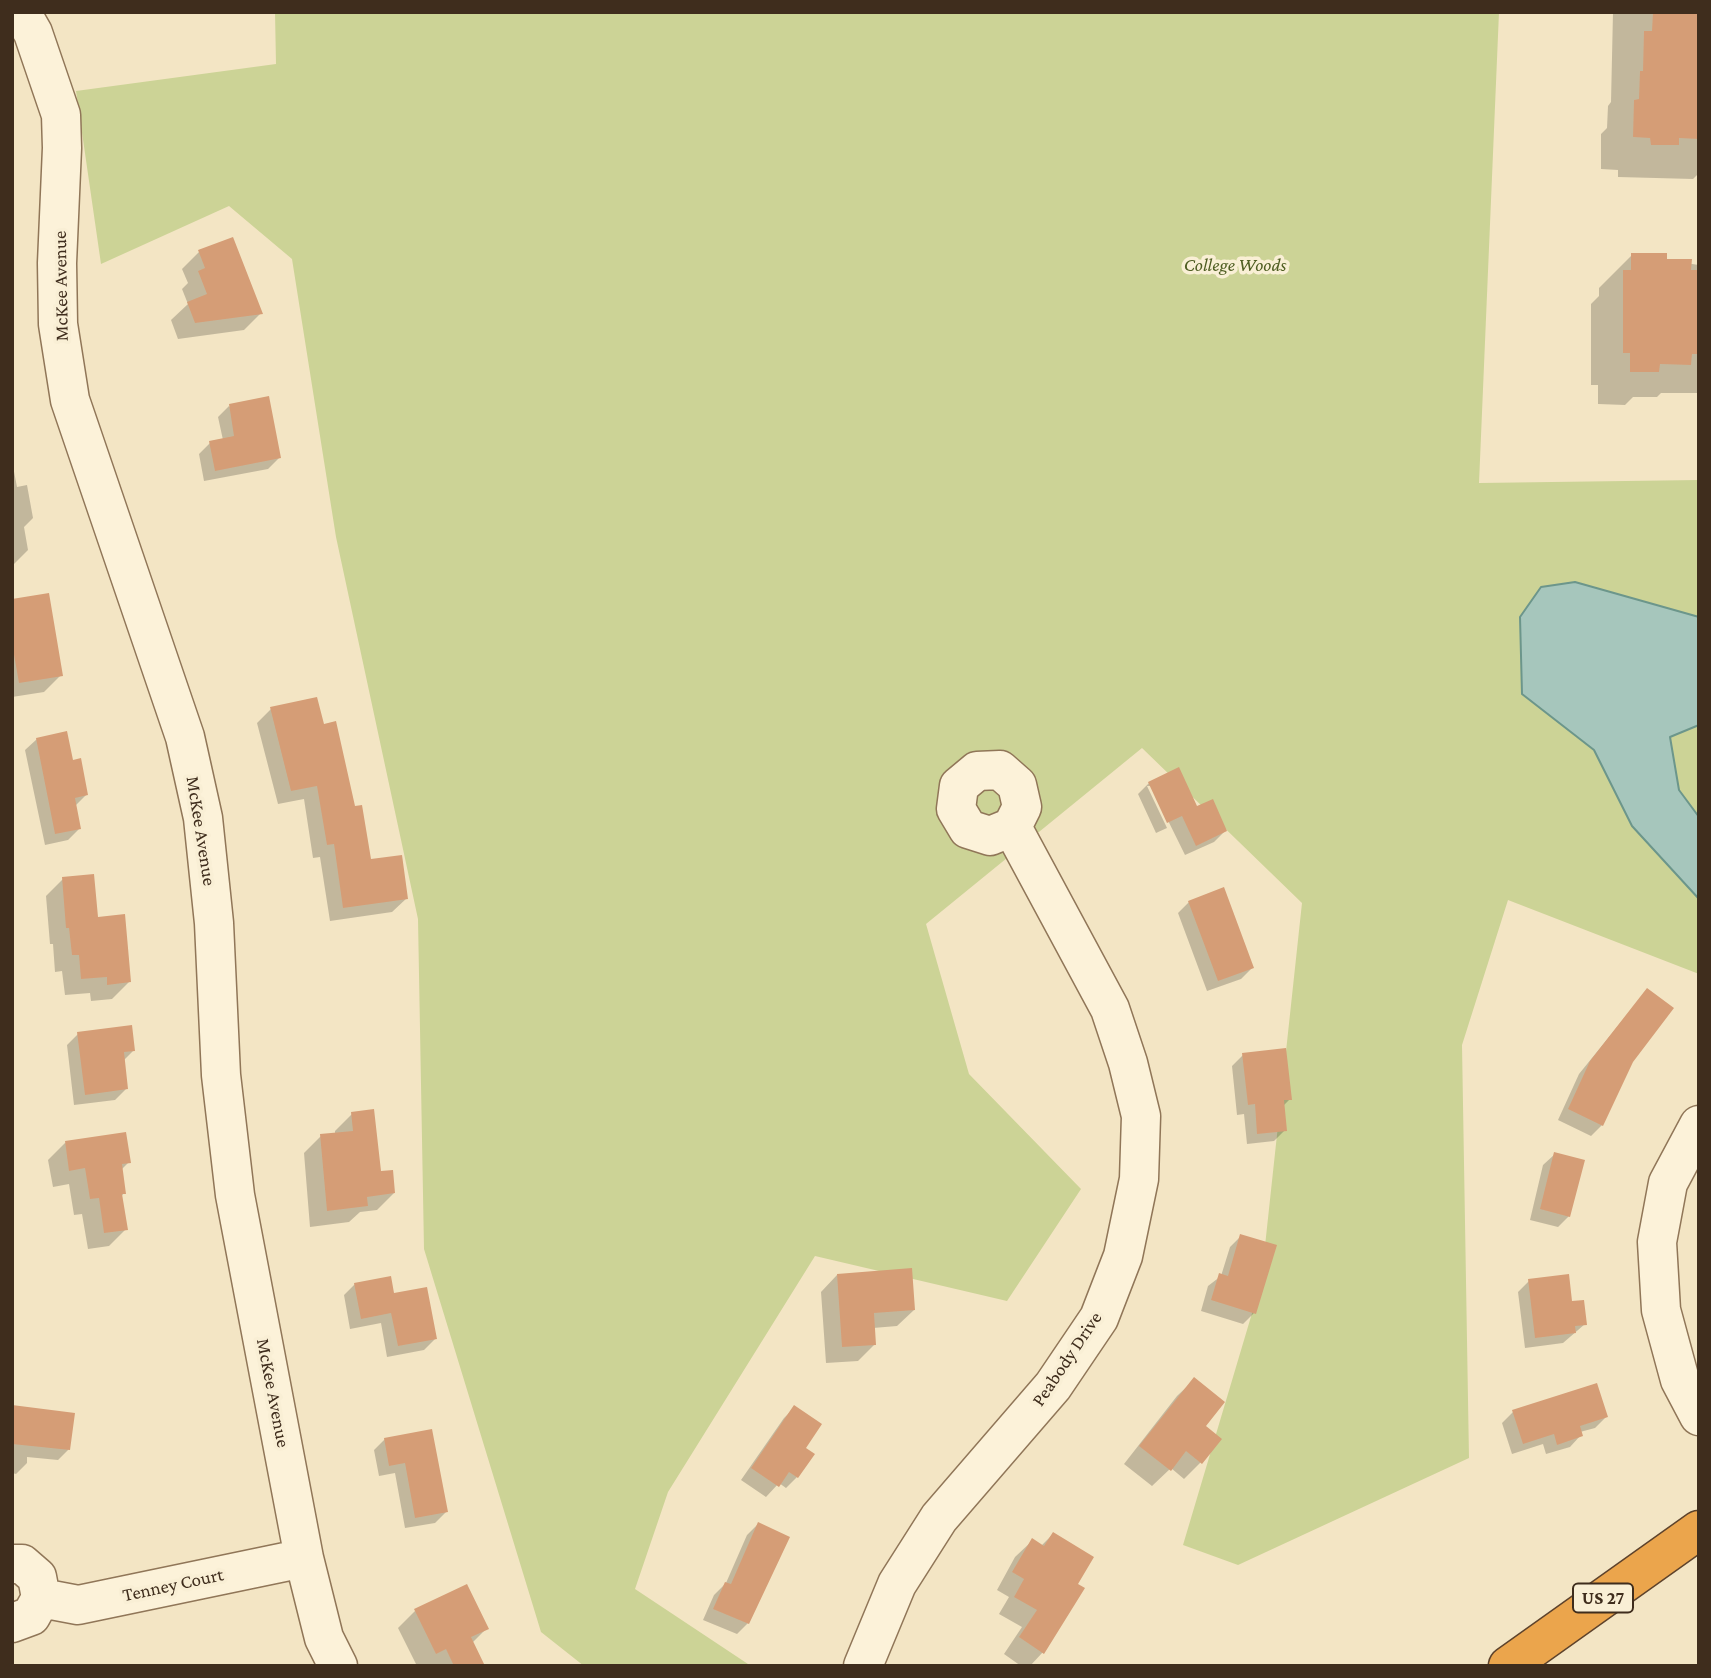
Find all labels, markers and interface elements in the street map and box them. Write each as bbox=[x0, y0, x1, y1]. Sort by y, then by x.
street label: McKee Avenue bbox=[49, 231, 73, 341]
park label: College Woods bbox=[1184, 254, 1286, 276]
street label: McKee Avenue bbox=[181, 775, 221, 887]
street label: Peabody Drive bbox=[1027, 1307, 1107, 1411]
street label: McKee Avenue bbox=[251, 1337, 295, 1449]
street label: Tenney Court bbox=[120, 1563, 226, 1607]
road number: US 27 bbox=[1573, 1583, 1633, 1612]

